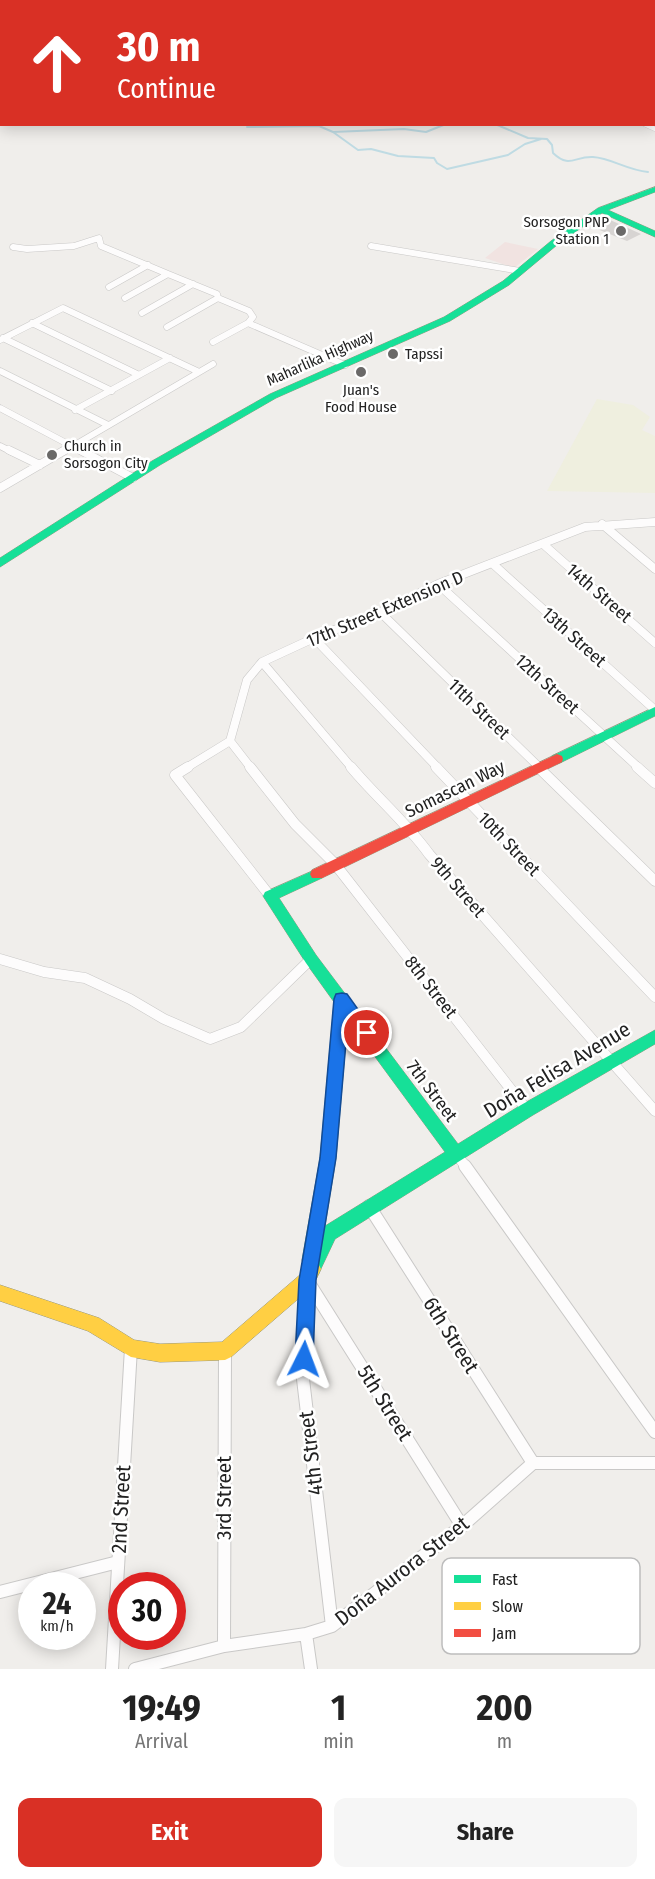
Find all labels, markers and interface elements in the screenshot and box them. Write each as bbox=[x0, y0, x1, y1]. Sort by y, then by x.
text: 30 m bbox=[117, 22, 201, 72]
icon: ahead bbox=[18, 24, 96, 102]
text: Continue bbox=[117, 73, 216, 105]
place label: Sorsogon PNP Station 1 bbox=[523, 213, 609, 248]
marker: Sorsogon PNP Station 1 bbox=[614, 224, 628, 238]
street label: Maharlika Highway bbox=[264, 326, 377, 390]
place label: Tapssi bbox=[405, 345, 443, 363]
marker: Tapssi bbox=[386, 347, 400, 361]
marker: Juan's Food House bbox=[354, 365, 368, 379]
place label: Juan's Food House bbox=[325, 381, 397, 416]
place label: Church in Sorsogon City bbox=[64, 437, 148, 472]
marker: Church in Sorsogon City bbox=[45, 448, 59, 462]
street label: 14th Street bbox=[562, 559, 636, 627]
street label: 17th Street Extension D bbox=[303, 566, 467, 652]
street label: 13th Street bbox=[537, 602, 611, 672]
street label: 12th Street bbox=[510, 649, 584, 719]
street label: 11th Street bbox=[443, 674, 515, 744]
street label: Somascan Way bbox=[402, 755, 508, 823]
street label: 10th Street bbox=[473, 807, 545, 881]
street label: 9th Street bbox=[426, 852, 490, 922]
street label: 8th Street bbox=[400, 952, 462, 1023]
pin bbox=[341, 1007, 392, 1058]
icon: arrive bbox=[350, 1016, 383, 1049]
street label: Doña Felisa Avenue bbox=[479, 1016, 635, 1124]
street label: 7th Street bbox=[402, 1056, 462, 1126]
street label: 6th Street bbox=[417, 1292, 485, 1378]
position arrow bbox=[272, 1327, 336, 1391]
street label: 5th Street bbox=[352, 1360, 418, 1446]
street label: 4th Street bbox=[293, 1409, 329, 1497]
street label: 3rd Street bbox=[211, 1456, 237, 1540]
street label: 2nd Street bbox=[106, 1464, 136, 1554]
street label: Doña Aurora Street bbox=[330, 1511, 474, 1631]
legend bbox=[442, 1558, 640, 1654]
text: Fast bbox=[492, 1570, 519, 1589]
speed limit sign: 30 bbox=[108, 1572, 186, 1650]
text: 24 bbox=[43, 1586, 71, 1622]
text: Slow bbox=[492, 1597, 523, 1616]
text: km/h bbox=[40, 1617, 74, 1635]
text: Jam bbox=[492, 1624, 517, 1643]
text: 19:49 bbox=[122, 1686, 201, 1730]
text: 1 bbox=[331, 1686, 346, 1730]
text: 200 bbox=[477, 1686, 533, 1730]
text: Arrival bbox=[135, 1729, 188, 1753]
text: min bbox=[323, 1729, 354, 1753]
text: m bbox=[497, 1729, 512, 1753]
button: Exit bbox=[18, 1798, 322, 1867]
button: Share bbox=[334, 1798, 637, 1867]

